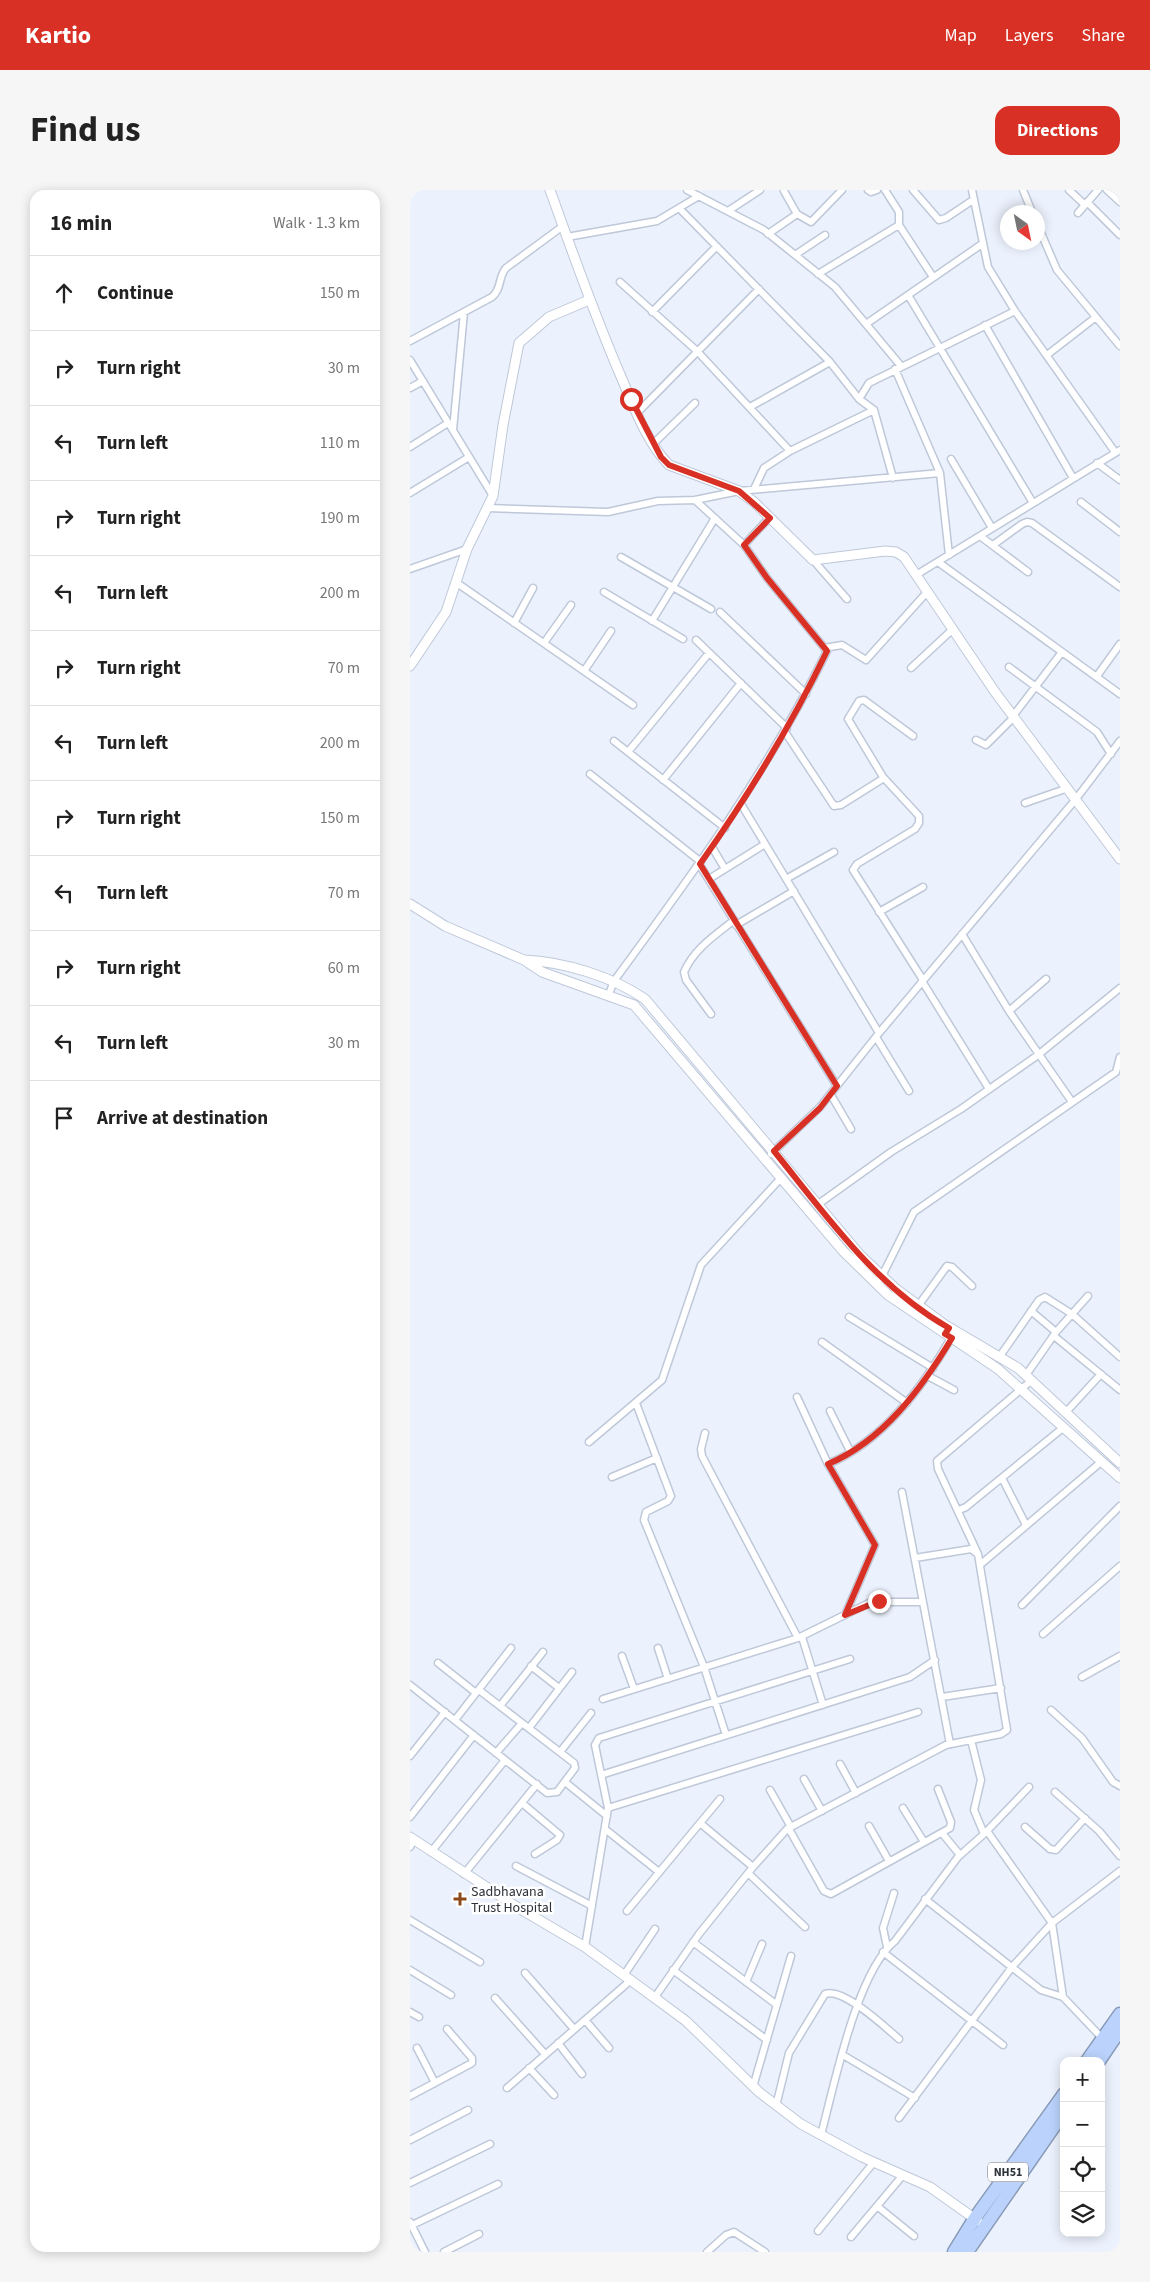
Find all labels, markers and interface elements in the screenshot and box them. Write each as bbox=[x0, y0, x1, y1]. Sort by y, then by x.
text: Kartio bbox=[25, 18, 91, 53]
text: Map bbox=[945, 23, 977, 48]
text: Layers bbox=[1005, 23, 1054, 48]
text: Share bbox=[1082, 23, 1125, 48]
text: Find us bbox=[30, 105, 140, 155]
button: Directions bbox=[995, 106, 1120, 155]
north arrow bbox=[1000, 205, 1045, 250]
text: 16 min bbox=[50, 208, 112, 238]
text: Walk · 1.3 km bbox=[273, 212, 360, 234]
icon: ahead bbox=[50, 279, 78, 307]
text: Continue bbox=[97, 280, 174, 307]
text: 150 m bbox=[320, 282, 360, 304]
icon: right bbox=[50, 354, 78, 382]
text: Turn right bbox=[97, 355, 181, 382]
text: 30 m bbox=[328, 357, 360, 379]
route start bbox=[620, 388, 643, 411]
icon: left bbox=[50, 429, 78, 457]
text: Turn left bbox=[97, 430, 168, 457]
text: 110 m bbox=[320, 432, 360, 454]
icon: right bbox=[50, 504, 78, 532]
text: Turn right bbox=[97, 505, 181, 532]
text: 190 m bbox=[320, 507, 360, 529]
icon: left bbox=[50, 579, 78, 607]
text: Turn left bbox=[97, 580, 168, 607]
text: 200 m bbox=[320, 582, 360, 604]
icon: right bbox=[50, 654, 78, 682]
text: Turn right bbox=[97, 655, 181, 682]
text: 70 m bbox=[328, 657, 360, 679]
icon: left bbox=[50, 729, 78, 757]
text: Turn left bbox=[97, 730, 168, 757]
text: 200 m bbox=[320, 732, 360, 754]
icon: right bbox=[50, 804, 78, 832]
text: Turn right bbox=[97, 805, 181, 832]
text: 150 m bbox=[320, 807, 360, 829]
icon: left bbox=[50, 879, 78, 907]
text: Turn left bbox=[97, 880, 168, 907]
text: 70 m bbox=[328, 882, 360, 904]
icon: right bbox=[50, 954, 78, 982]
text: Turn right bbox=[97, 955, 181, 982]
text: 60 m bbox=[328, 957, 360, 979]
icon: left bbox=[50, 1029, 78, 1057]
text: Turn left bbox=[97, 1030, 168, 1057]
text: 30 m bbox=[328, 1032, 360, 1054]
icon: arrive bbox=[50, 1104, 78, 1132]
text: Arrive at destination bbox=[97, 1105, 268, 1132]
route end bbox=[868, 1590, 891, 1613]
place label: Sadbhavana Trust Hospital bbox=[471, 1882, 553, 1918]
marker: Sadbhavana Trust Hospital bbox=[453, 1892, 467, 1906]
map controls bbox=[1060, 2057, 1105, 2237]
button: + bbox=[1060, 2057, 1105, 2102]
button: − bbox=[1060, 2102, 1105, 2147]
button: locate bbox=[1060, 2147, 1105, 2192]
road number: NH51 bbox=[988, 2162, 1028, 2181]
button: layers bbox=[1060, 2192, 1105, 2237]

